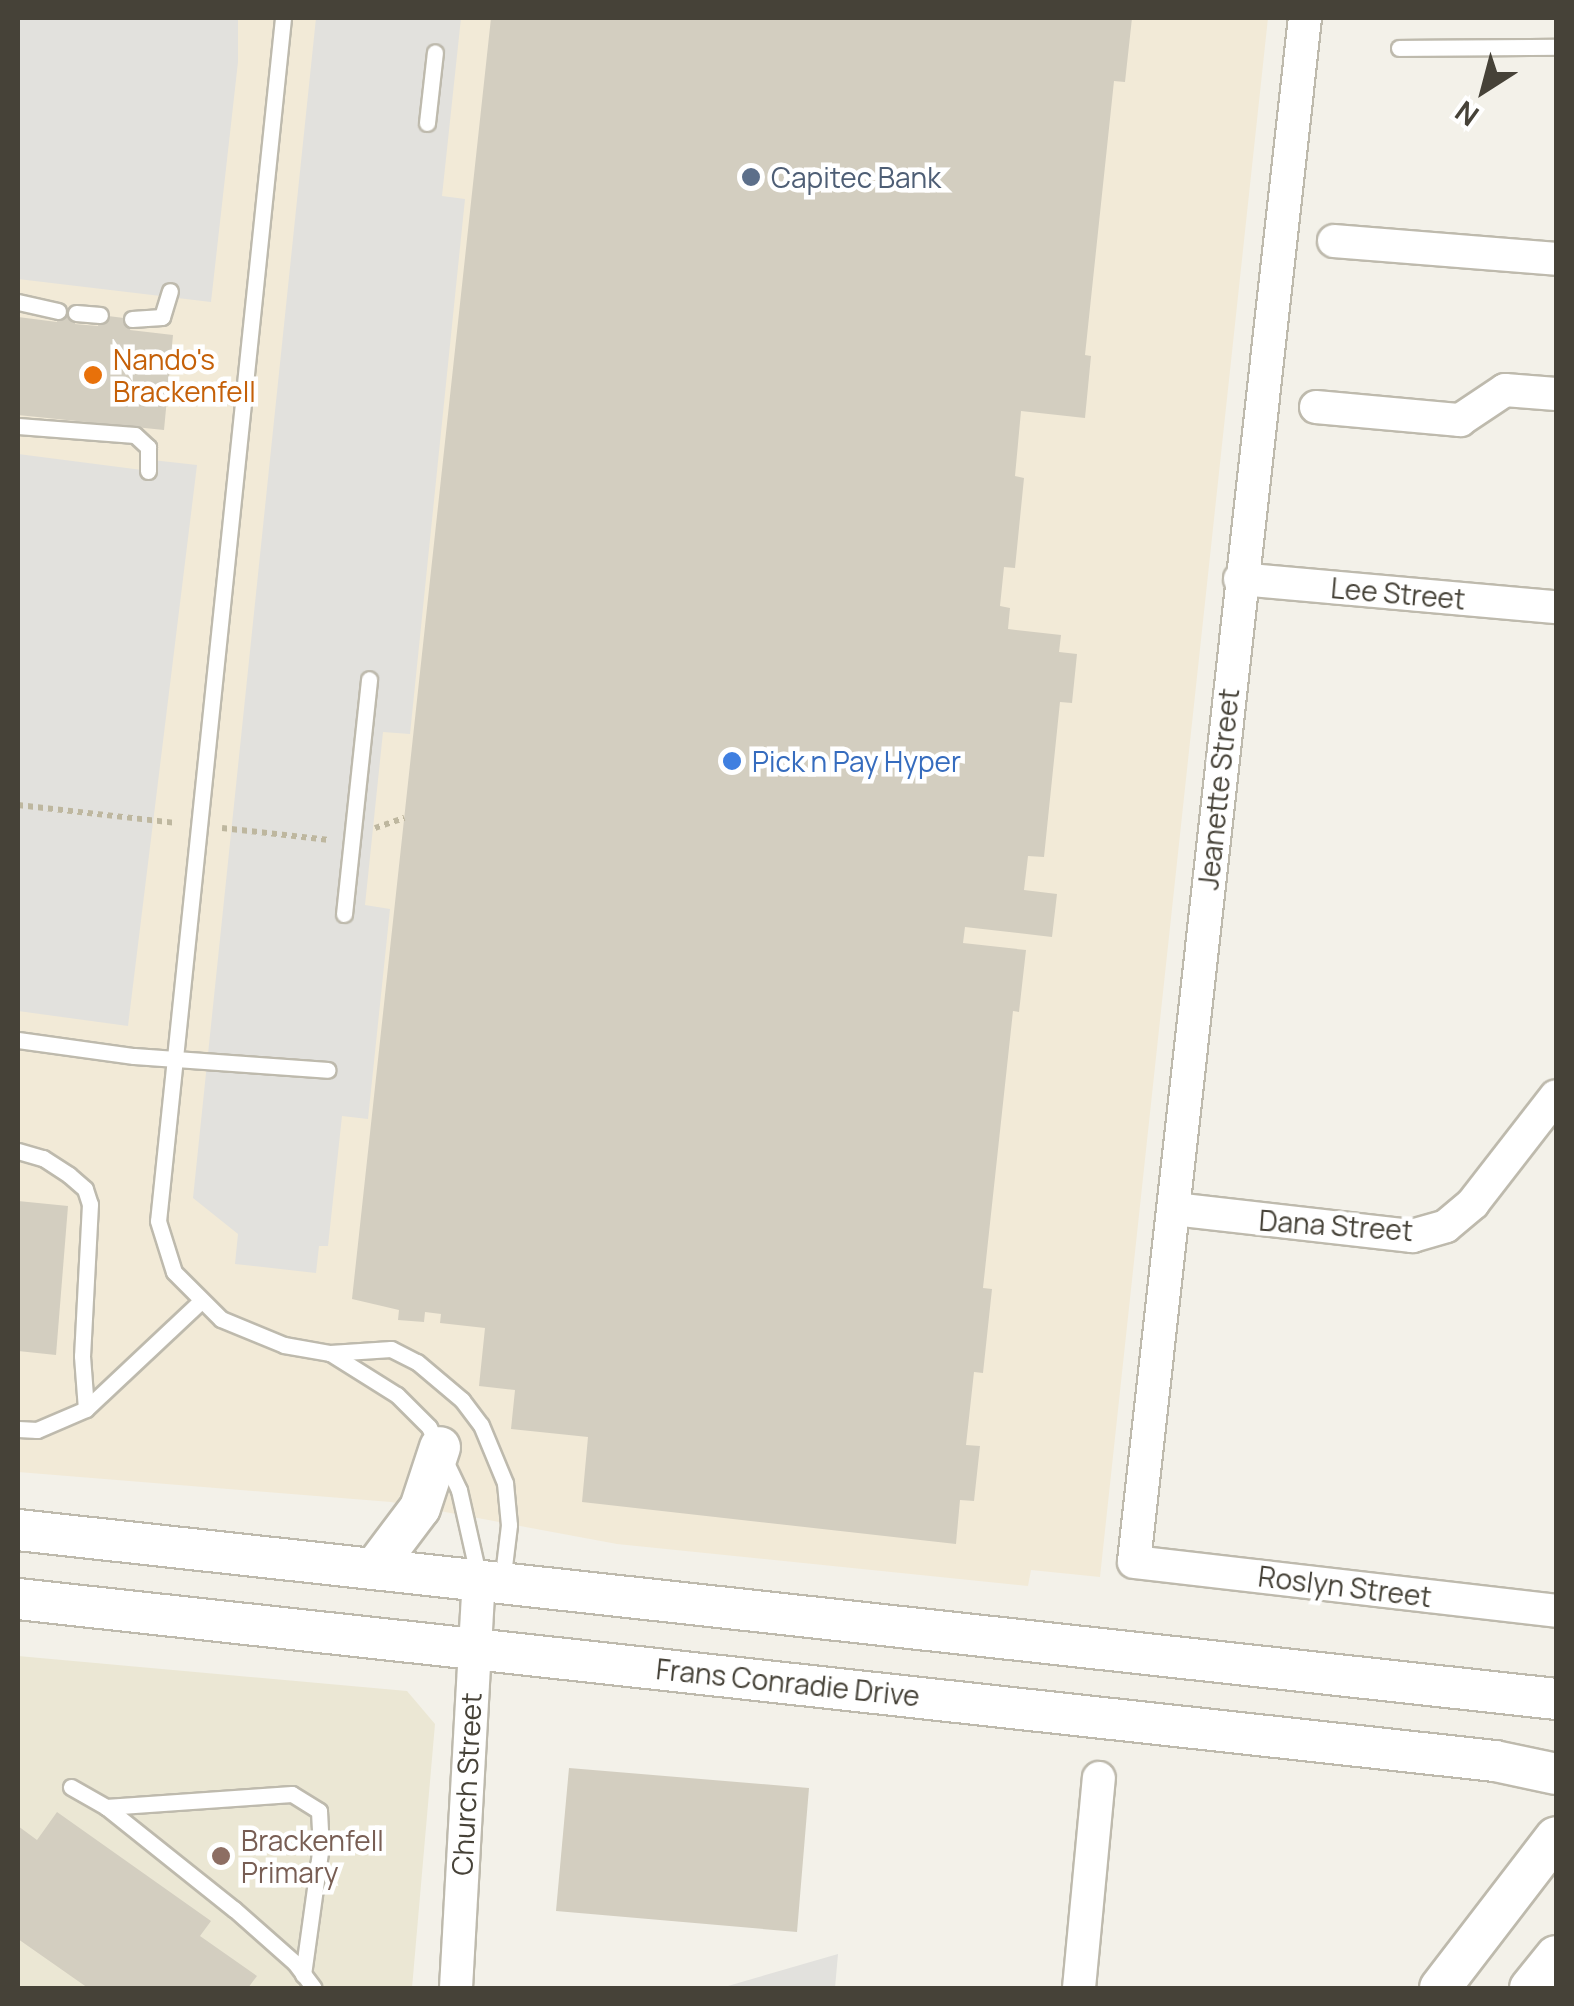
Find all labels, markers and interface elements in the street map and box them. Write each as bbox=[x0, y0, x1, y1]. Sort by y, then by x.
north arrow bbox=[1434, 40, 1534, 140]
text: N bbox=[1447, 93, 1486, 136]
place label: Capitec Bank bbox=[771, 160, 941, 194]
marker: Capitec Bank bbox=[740, 166, 762, 188]
place label: Nando's Brackenfell bbox=[113, 342, 256, 408]
marker: Nando's Brackenfell bbox=[82, 364, 104, 386]
street label: Lee Street bbox=[1329, 570, 1467, 616]
street label: Jeanette Street bbox=[1191, 687, 1245, 891]
place label: Pick n Pay Hyper bbox=[752, 744, 961, 778]
marker: Pick n Pay Hyper bbox=[721, 750, 743, 772]
street label: Dana Street bbox=[1258, 1203, 1414, 1247]
street label: Roslyn Street bbox=[1256, 1559, 1434, 1613]
street label: Frans Conradie Drive bbox=[654, 1651, 922, 1713]
street label: Church Street bbox=[444, 1692, 488, 1876]
place label: Brackenfell Primary bbox=[241, 1823, 384, 1889]
marker: Brackenfell Primary bbox=[210, 1845, 232, 1867]

